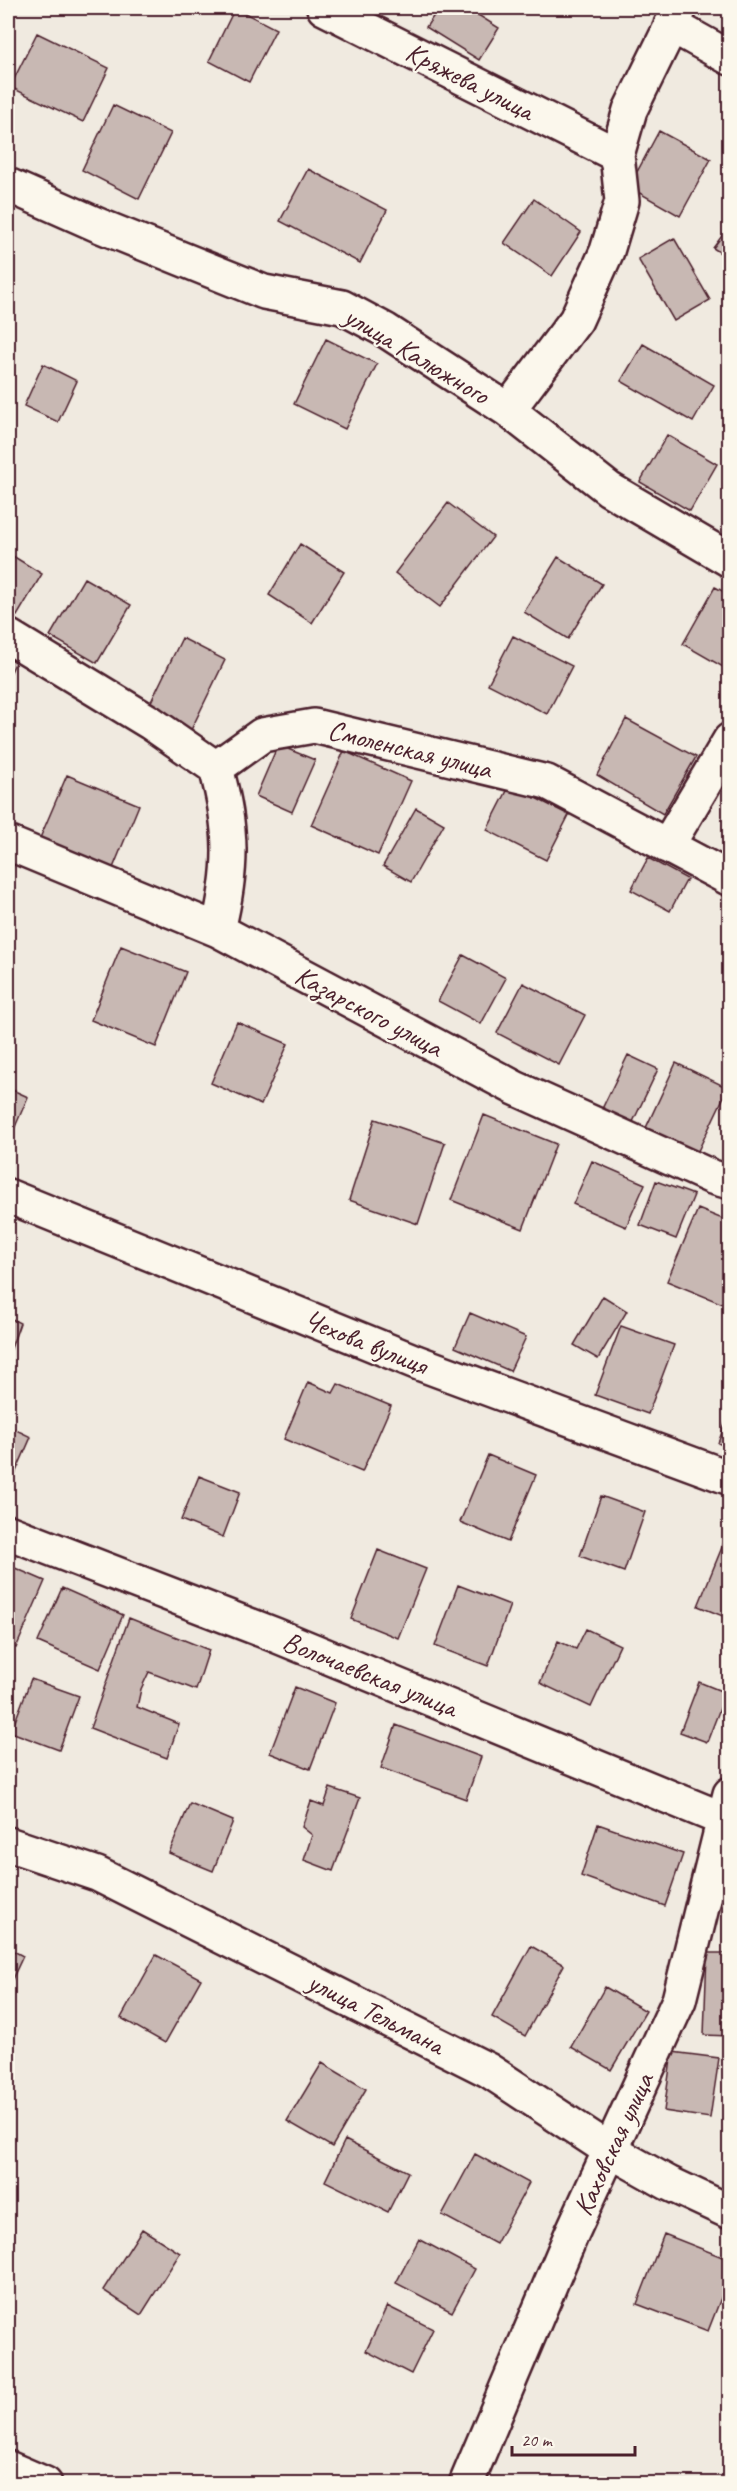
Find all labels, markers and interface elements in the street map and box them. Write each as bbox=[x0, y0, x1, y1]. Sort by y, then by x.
street label: Кряжева улица bbox=[400, 34, 542, 129]
street label: улица Калюжного bbox=[336, 297, 498, 413]
street label: Смоленская улица bbox=[325, 712, 497, 787]
street label: Казарского улица bbox=[289, 958, 450, 1066]
street label: Чехова вулиця bbox=[299, 1301, 435, 1383]
street label: Волочаевская улица bbox=[278, 1623, 465, 1726]
street label: улица Тельмана bbox=[300, 1963, 452, 2063]
street label: Каховская улица bbox=[565, 2066, 662, 2221]
scale bar bbox=[512, 2419, 635, 2457]
text: 20 m bbox=[521, 2429, 554, 2451]

